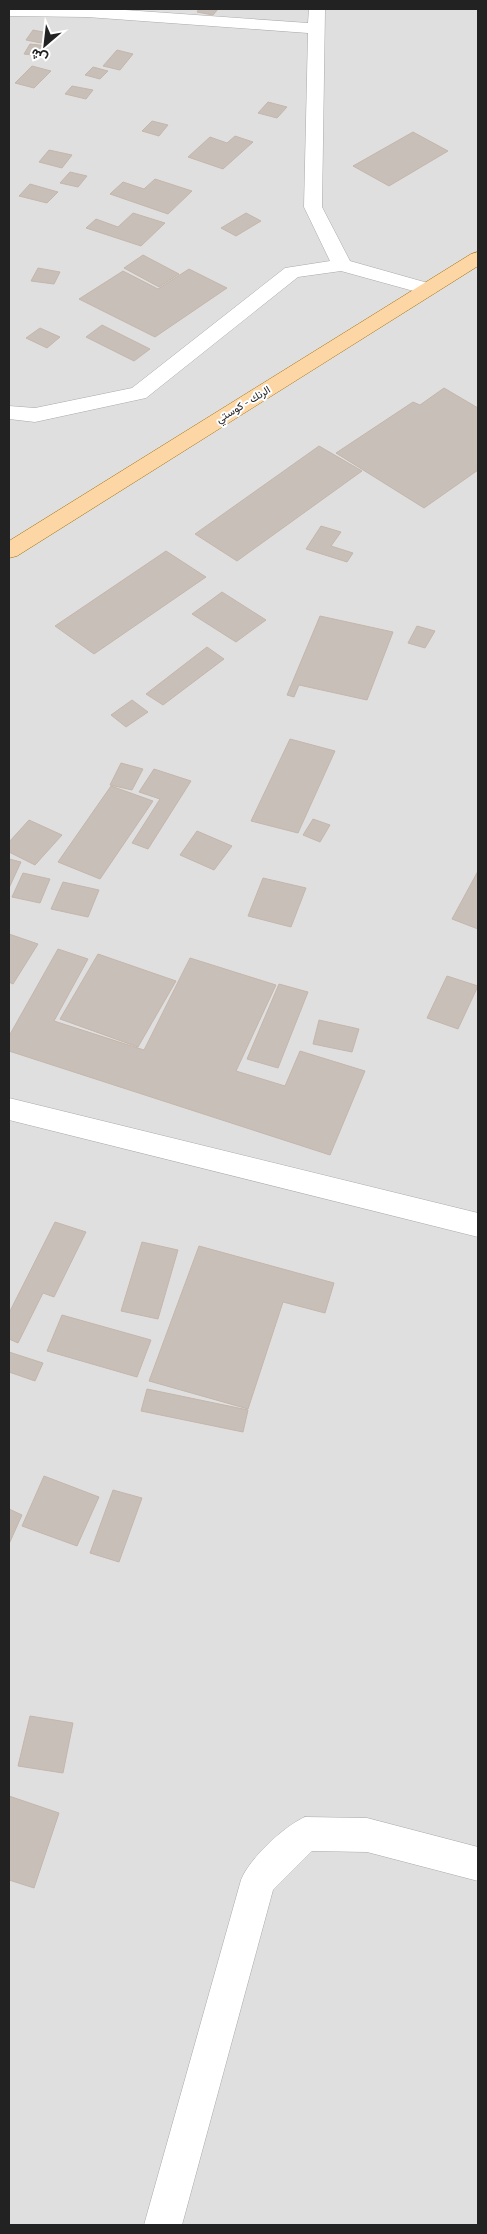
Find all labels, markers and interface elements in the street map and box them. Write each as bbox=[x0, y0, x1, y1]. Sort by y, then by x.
north arrow bbox=[20, 20, 70, 70]
text: ش bbox=[27, 45, 51, 69]
street label: الرنك - كوستي bbox=[213, 381, 274, 428]

